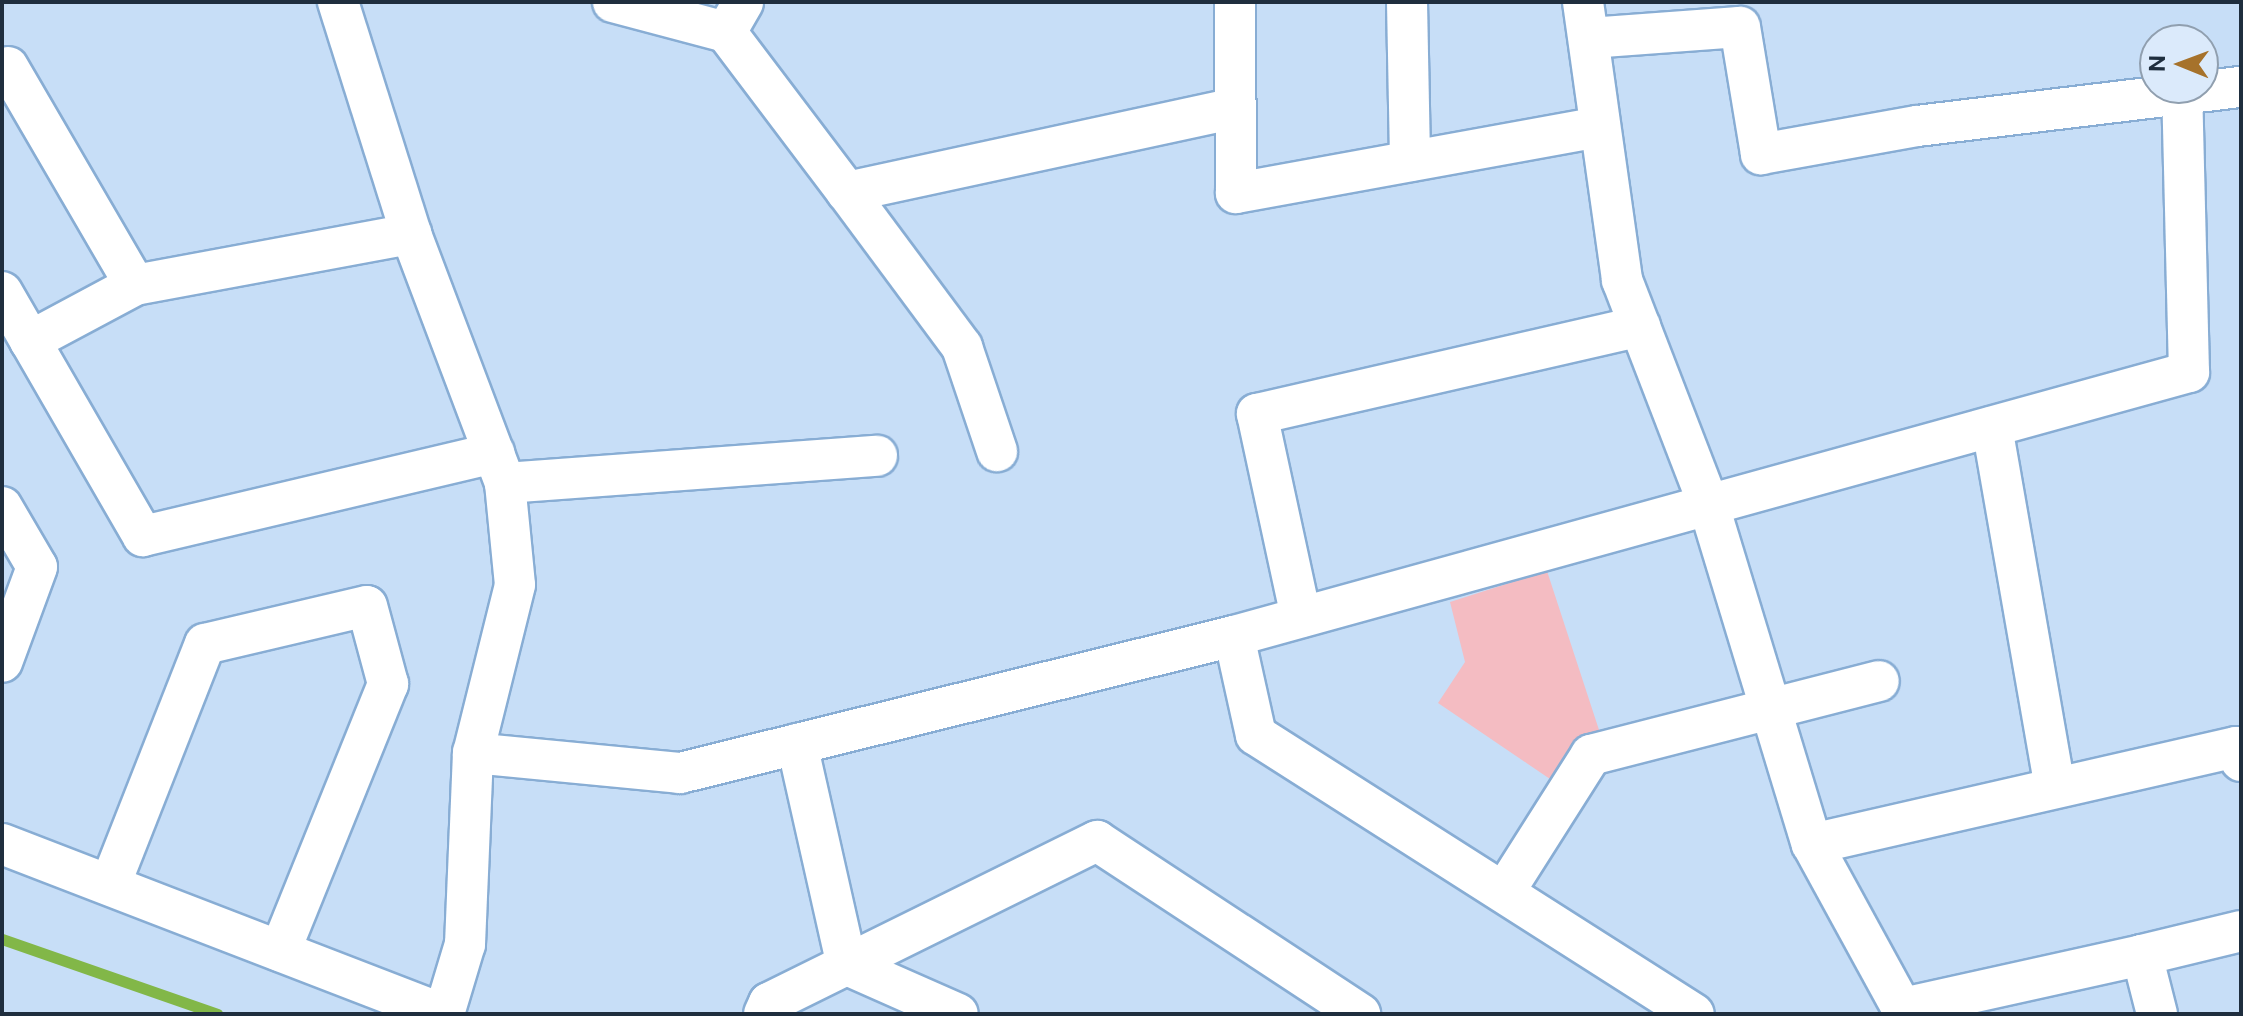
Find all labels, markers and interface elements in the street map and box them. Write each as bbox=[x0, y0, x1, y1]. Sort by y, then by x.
north arrow bbox=[2139, 24, 2219, 104]
text: N bbox=[2144, 55, 2170, 72]

